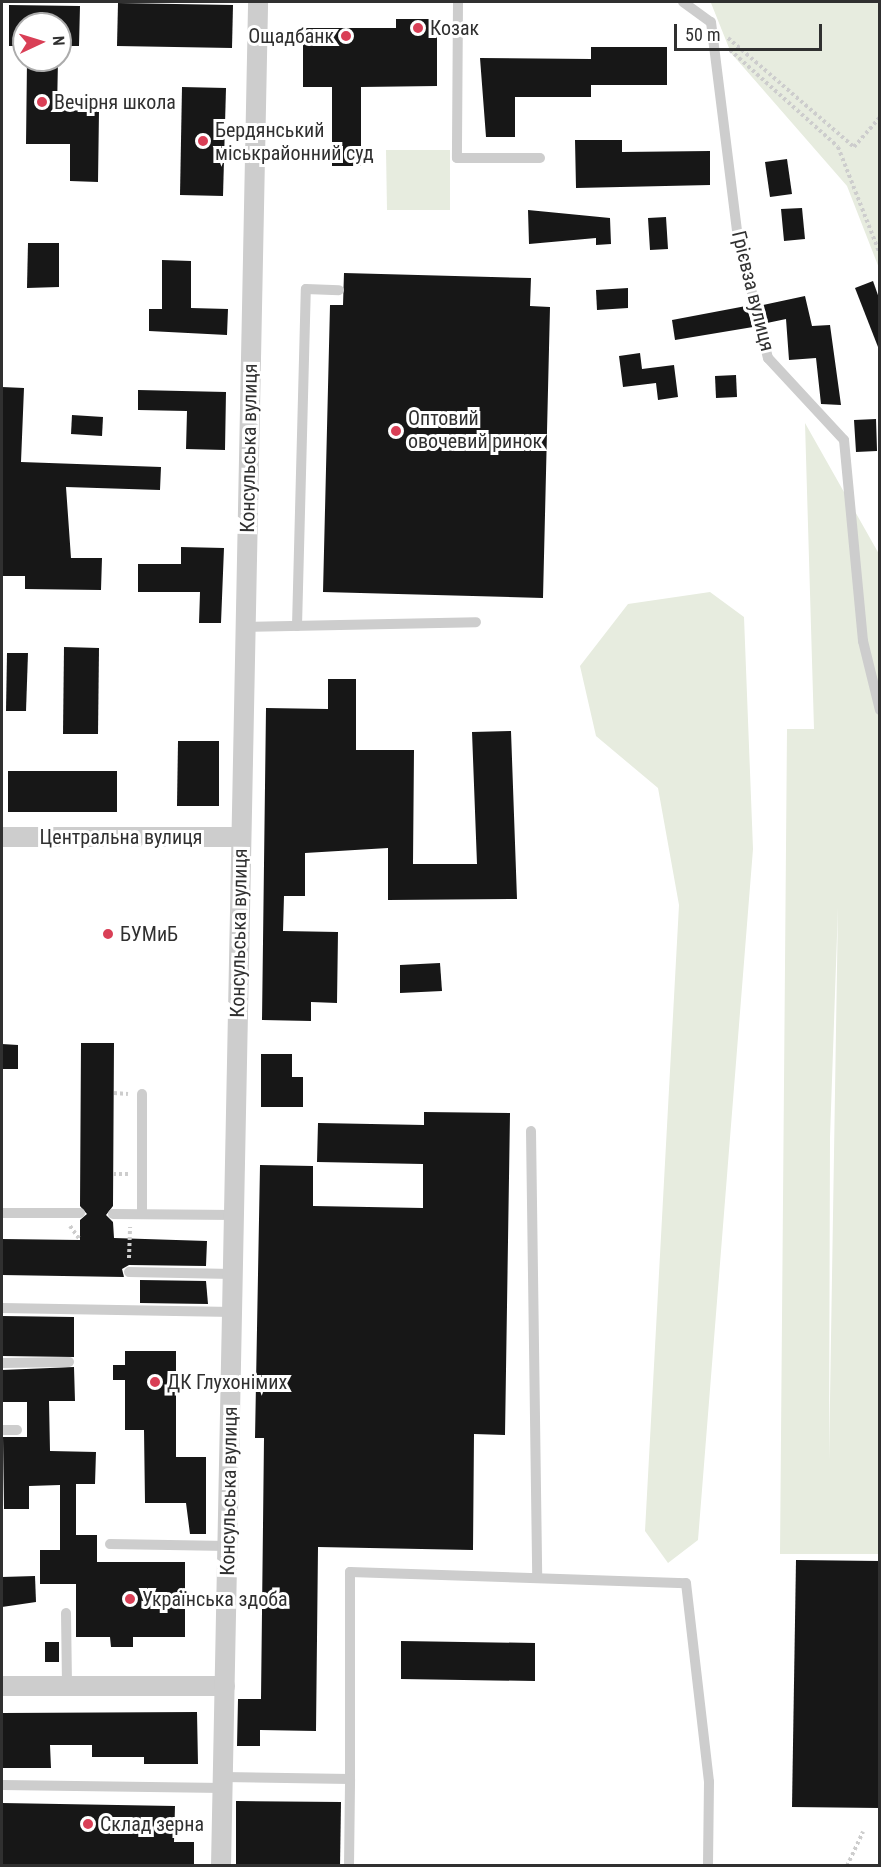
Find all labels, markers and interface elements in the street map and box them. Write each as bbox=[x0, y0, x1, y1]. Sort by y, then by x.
north arrow bbox=[12, 12, 72, 72]
scale bar bbox=[677, 12, 826, 50]
place label: Козак bbox=[430, 16, 479, 40]
marker: Козак bbox=[411, 21, 425, 35]
place label: Ощадбанк bbox=[248, 24, 334, 48]
text: 50 m bbox=[685, 24, 720, 45]
marker: Ощадбанк bbox=[339, 29, 353, 43]
text: N bbox=[49, 35, 68, 46]
place label: Вечірня школа bbox=[54, 90, 176, 114]
marker: Вечірня школа bbox=[35, 95, 49, 109]
place label: Бердянський міськрайонний суд bbox=[215, 118, 374, 165]
marker: Бердянський міськрайонний суд bbox=[196, 134, 210, 148]
street label: Грієвза вулиця bbox=[726, 228, 780, 354]
street label: Консульська вулиця bbox=[236, 363, 262, 533]
place label: Оптовий овочевий ринок bbox=[408, 407, 542, 454]
marker: Оптовий овочевий ринок bbox=[389, 424, 403, 438]
street label: Центральна вулиця bbox=[40, 825, 202, 849]
street label: Консульська вулиця bbox=[226, 848, 252, 1018]
place label: БУМиБ bbox=[120, 922, 178, 946]
marker: БУМиБ bbox=[101, 927, 115, 941]
place label: ДК Глухонімих bbox=[167, 1370, 287, 1394]
marker: ДК Глухонімих bbox=[148, 1375, 162, 1389]
street label: Консульська вулиця bbox=[216, 1406, 242, 1576]
place label: Українська здоба bbox=[142, 1587, 287, 1611]
marker: Українська здоба bbox=[123, 1592, 137, 1606]
place label: Склад зерна bbox=[100, 1812, 204, 1836]
marker: Склад зерна bbox=[81, 1817, 95, 1831]

